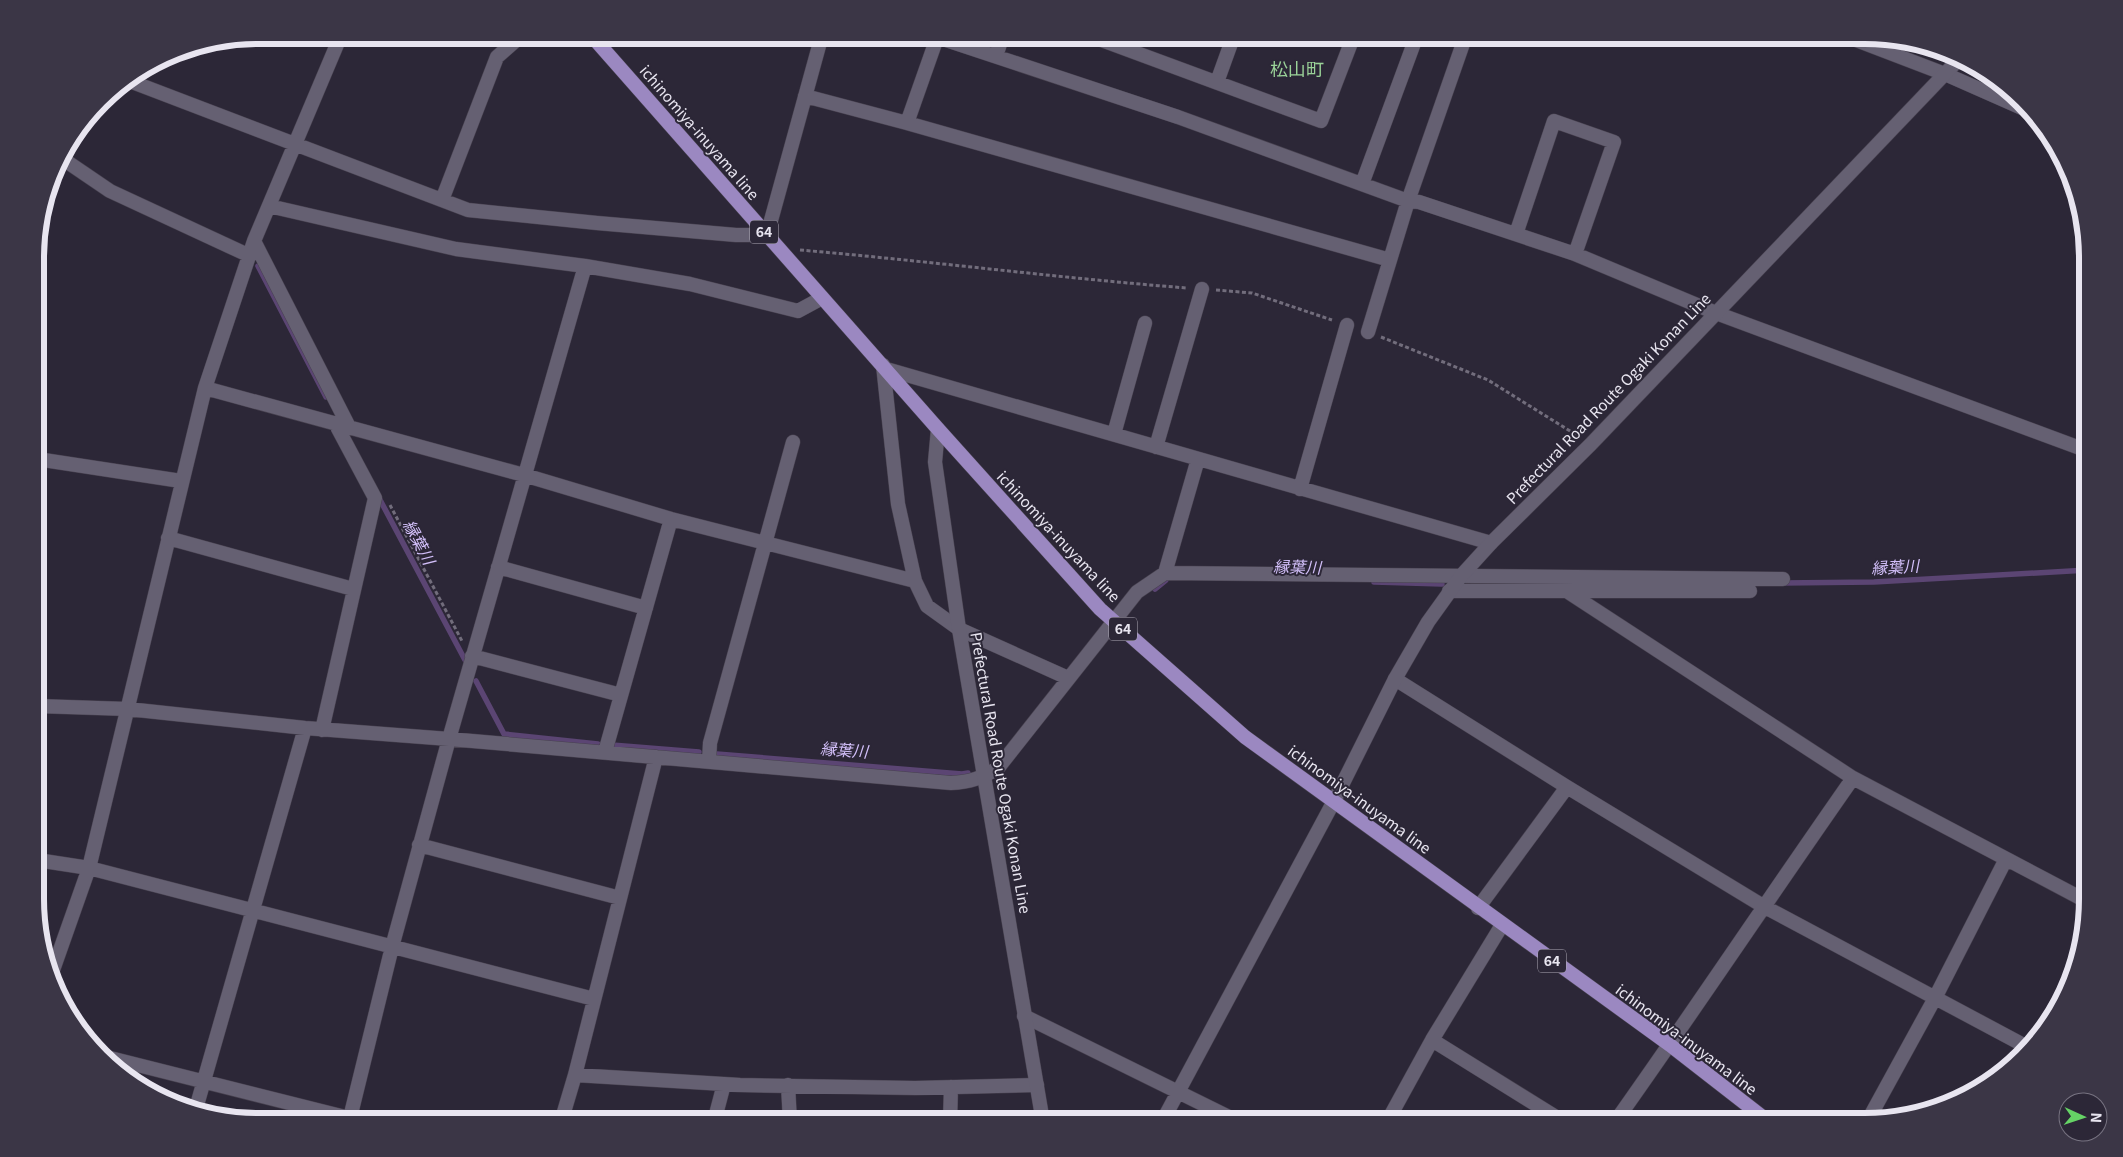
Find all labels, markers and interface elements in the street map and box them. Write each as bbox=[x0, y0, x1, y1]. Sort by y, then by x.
district label: 松山町 bbox=[1270, 55, 1324, 81]
street label: ichinomiya-inuyama line bbox=[636, 60, 765, 204]
road number: 64 bbox=[750, 220, 778, 243]
street label: Prefectural Road Route Ogaki Konan Line bbox=[1501, 288, 1715, 508]
street label: ichinomiya-inuyama line bbox=[993, 466, 1125, 606]
water label: 縁葉川 bbox=[398, 515, 443, 570]
water label: 縁葉川 bbox=[1870, 553, 1922, 579]
water label: 縁葉川 bbox=[1273, 554, 1323, 578]
road number: 64 bbox=[1109, 618, 1137, 640]
street label: Prefectural Road Route Ogaki Konan Line bbox=[966, 630, 1037, 915]
water label: 縁葉川 bbox=[819, 735, 871, 763]
street label: ichinomiya-inuyama line bbox=[1284, 740, 1436, 858]
road number: 64 bbox=[1538, 949, 1566, 972]
street label: ichinomiya-inuyama line bbox=[1612, 979, 1762, 1099]
north arrow bbox=[2058, 1092, 2108, 1142]
text: N bbox=[2087, 1112, 2107, 1123]

